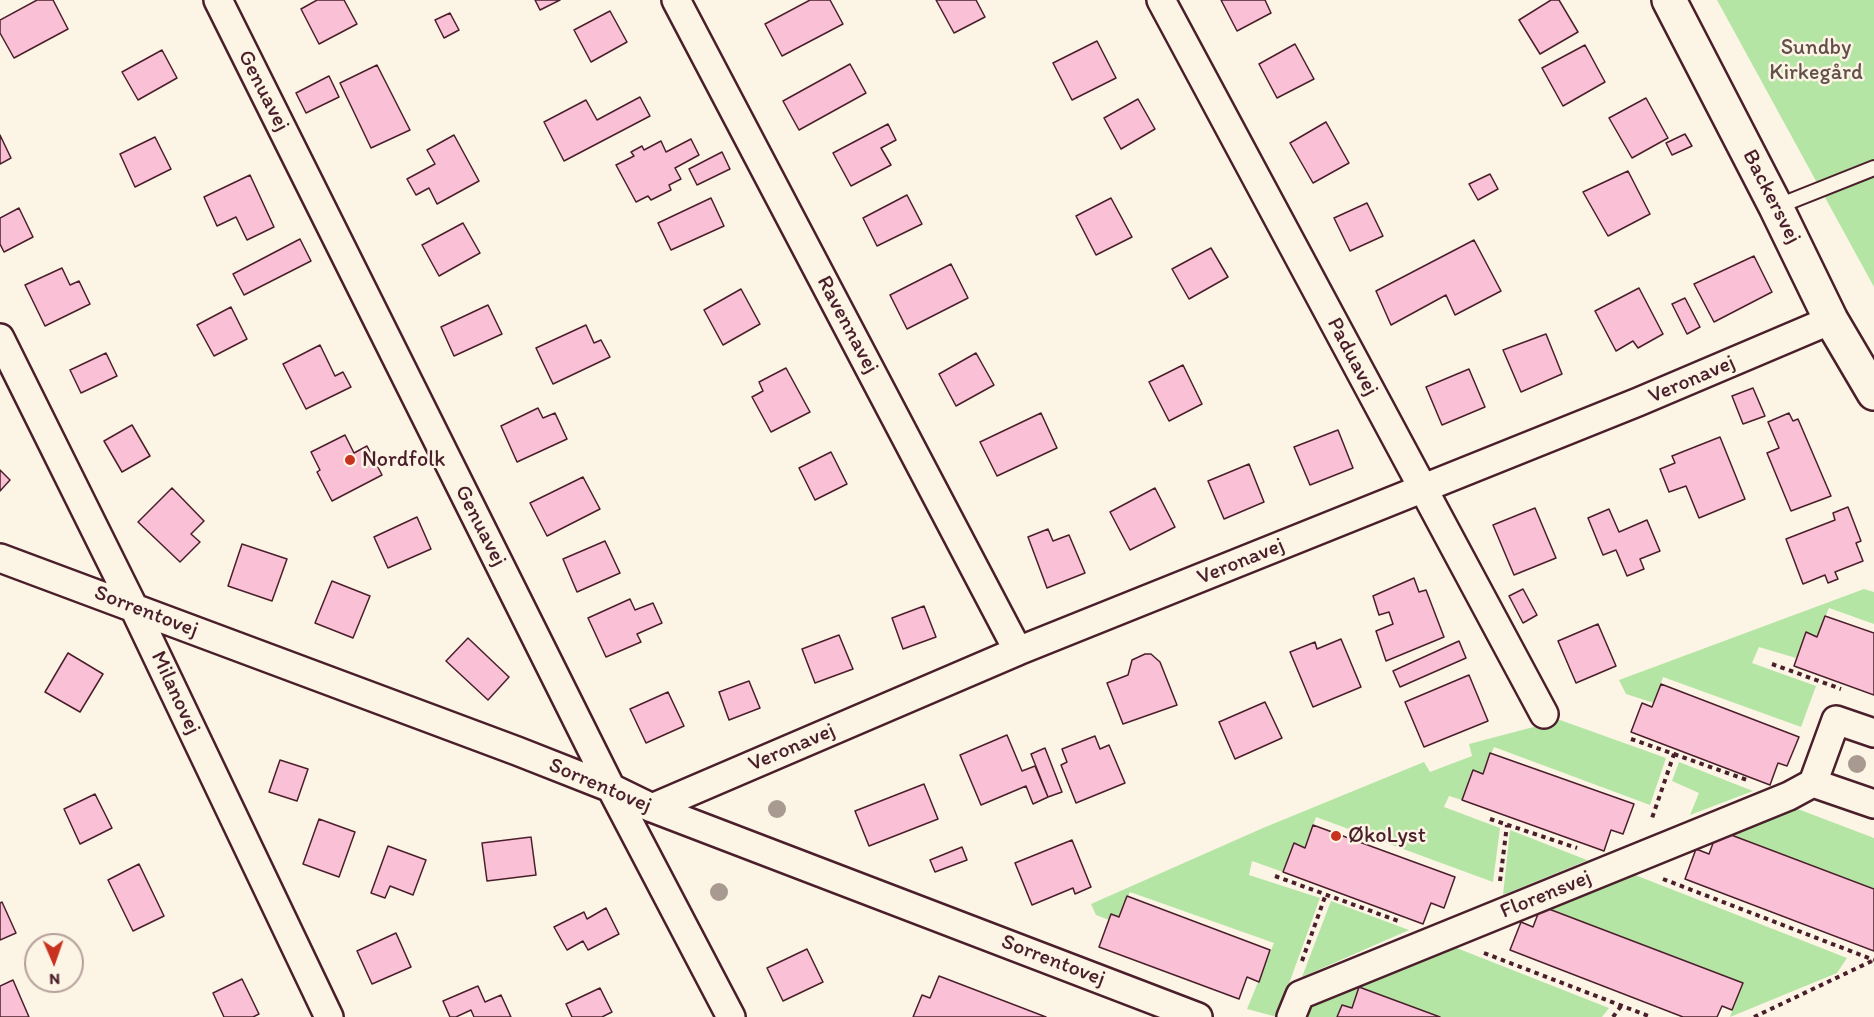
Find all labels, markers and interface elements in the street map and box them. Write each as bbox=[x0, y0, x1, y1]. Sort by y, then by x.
park label: Sundby Kirkegård bbox=[1769, 35, 1863, 86]
street label: Genuavej bbox=[231, 46, 295, 136]
street label: Backersvej bbox=[1736, 145, 1806, 249]
street label: Ravennavej bbox=[810, 272, 884, 378]
street label: Paduavej bbox=[1320, 313, 1384, 401]
street label: Veronavej bbox=[1645, 350, 1739, 410]
place label: Nordfolk bbox=[362, 447, 446, 473]
marker: Nordfolk bbox=[343, 453, 357, 467]
street label: Genuavej bbox=[448, 481, 512, 571]
street label: Veronavej bbox=[1194, 533, 1288, 591]
street label: Sorrentovej bbox=[90, 580, 202, 644]
street label: Milanovej bbox=[144, 647, 206, 739]
street label: Veronavej bbox=[745, 718, 839, 778]
street label: Sorrentovej bbox=[545, 753, 655, 819]
place label: ØkoLyst bbox=[1348, 823, 1426, 849]
marker: ØkoLyst bbox=[1329, 829, 1343, 843]
street label: Florensvej bbox=[1497, 865, 1595, 925]
street label: Sorrentovej bbox=[997, 929, 1109, 993]
north arrow bbox=[24, 933, 84, 993]
text: N bbox=[49, 970, 60, 989]

